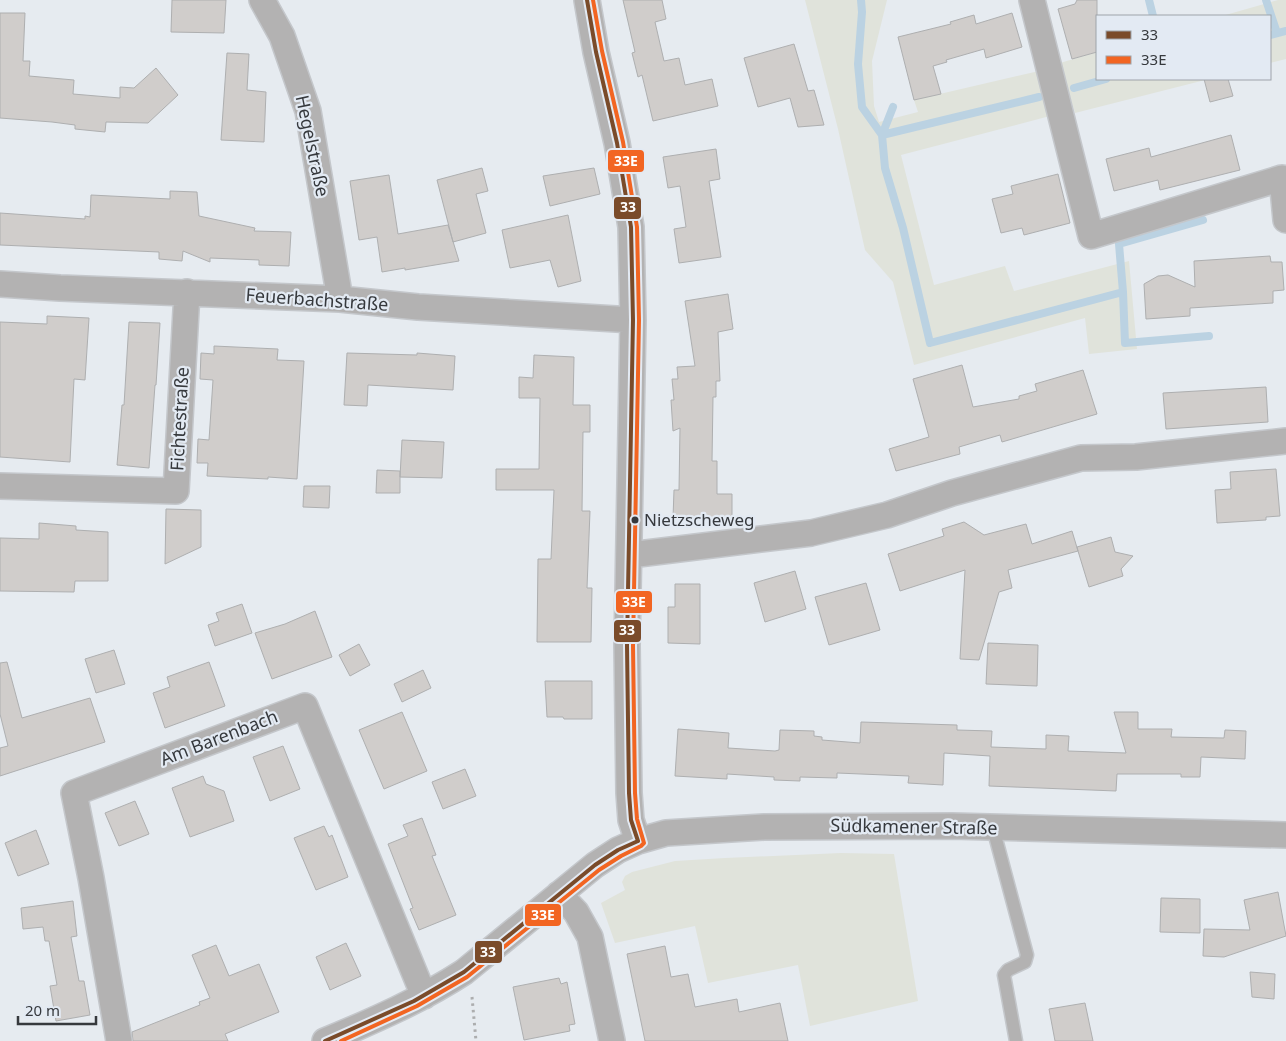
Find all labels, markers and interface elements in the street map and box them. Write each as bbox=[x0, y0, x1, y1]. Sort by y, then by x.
legend bbox=[1096, 15, 1271, 80]
text: 33 bbox=[1141, 24, 1158, 44]
text: 33E bbox=[1141, 49, 1167, 69]
street label: Hegelstraße bbox=[291, 93, 335, 199]
line badge: 33E bbox=[607, 149, 645, 173]
text: 33E bbox=[614, 151, 638, 170]
line badge: 33 bbox=[613, 196, 642, 220]
text: 33 bbox=[620, 197, 636, 216]
street label: Feuerbachstraße bbox=[245, 282, 389, 316]
street label: Fichtestraße bbox=[164, 366, 194, 472]
place label: Nietzscheweg bbox=[644, 508, 754, 531]
marker: Nietzscheweg bbox=[630, 515, 640, 525]
line badge: 33E bbox=[615, 590, 653, 614]
text: 33E bbox=[622, 592, 646, 611]
line badge: 33 bbox=[613, 619, 642, 643]
text: 33 bbox=[619, 620, 635, 639]
street label: Am Barenbach bbox=[156, 704, 281, 771]
street label: Südkamener Straße bbox=[830, 813, 998, 839]
line badge: 33E bbox=[524, 903, 562, 927]
text: 33E bbox=[531, 905, 555, 924]
line badge: 33 bbox=[474, 940, 503, 964]
text: 33 bbox=[480, 942, 496, 961]
scale bar bbox=[18, 994, 95, 1026]
text: 20 m bbox=[25, 1000, 60, 1020]

